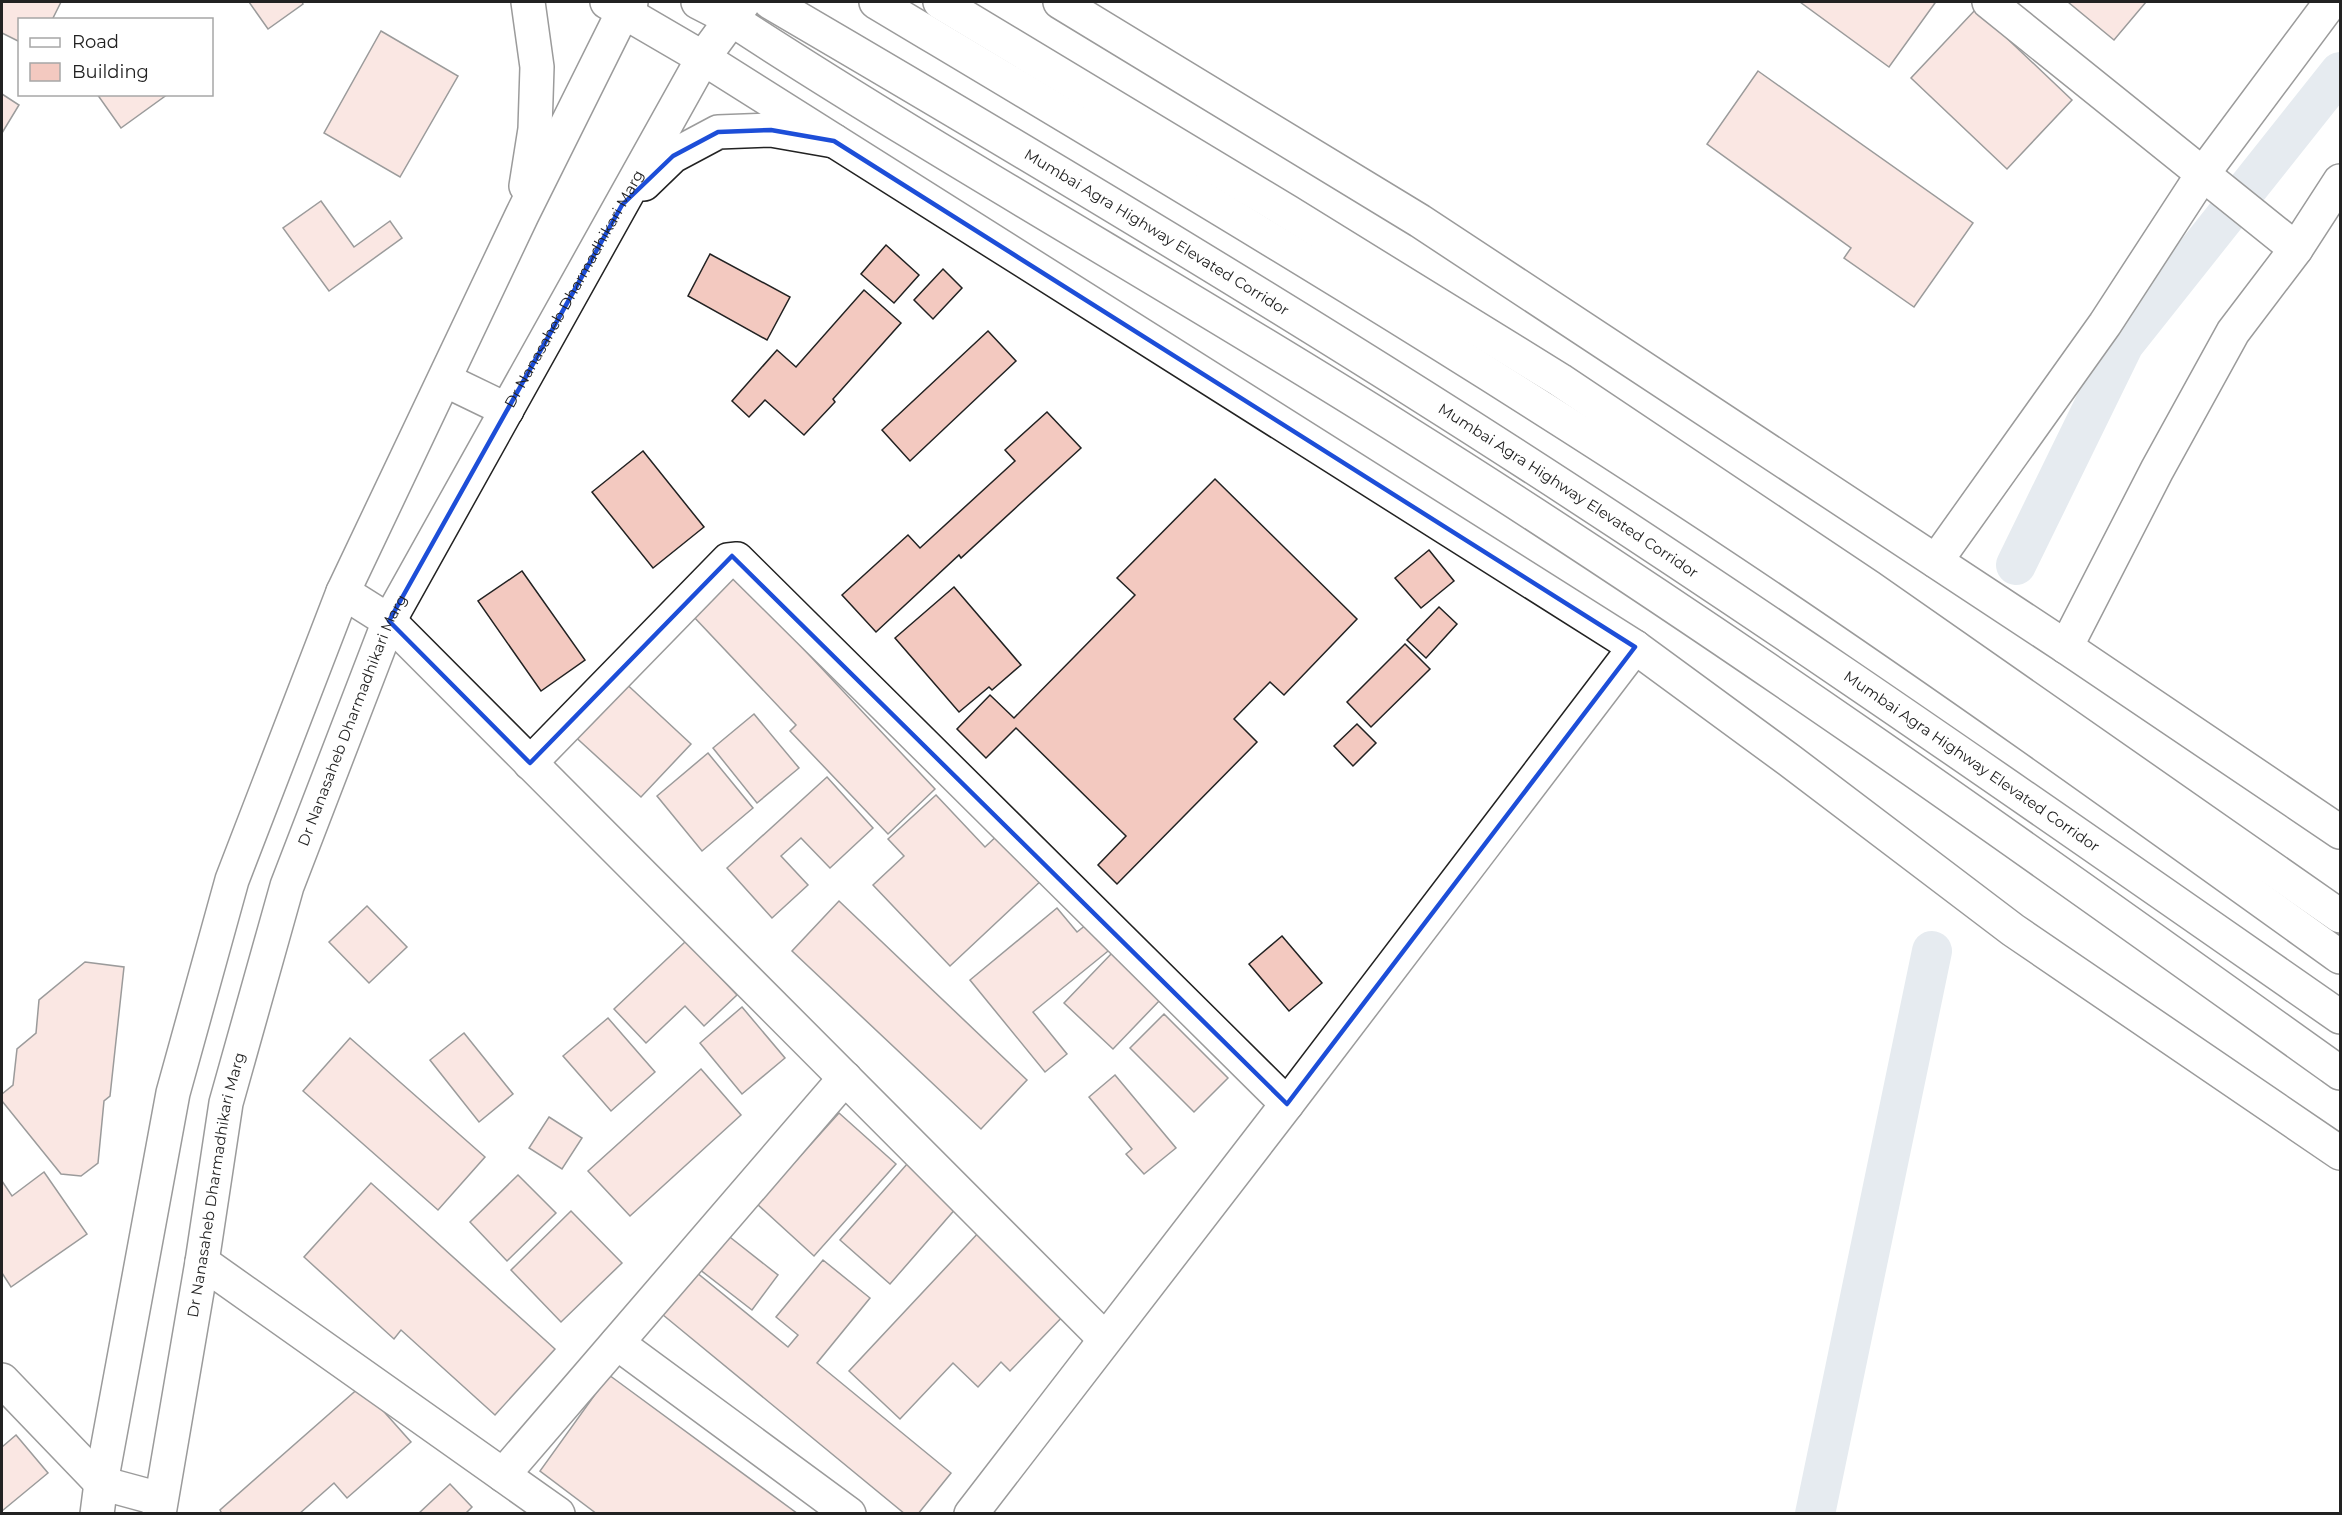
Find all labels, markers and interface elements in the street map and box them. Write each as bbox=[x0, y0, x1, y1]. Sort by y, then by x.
legend bbox=[18, 18, 213, 96]
text: Road bbox=[72, 31, 119, 53]
text: Building bbox=[72, 61, 149, 83]
street label: Mumbai Agra Highway Elevated Corridor bbox=[1021, 144, 1293, 320]
street label: Dr Nanasaheb Dharmadhikari Marg bbox=[500, 167, 648, 411]
street label: Mumbai Agra Highway Elevated Corridor bbox=[1435, 399, 1702, 582]
street label: Dr Nanasaheb Dharmadhikari Marg bbox=[293, 591, 411, 849]
street label: Mumbai Agra Highway Elevated Corridor bbox=[1840, 666, 2104, 856]
street label: Dr Nanasaheb Dharmadhikari Marg bbox=[183, 1050, 249, 1319]

